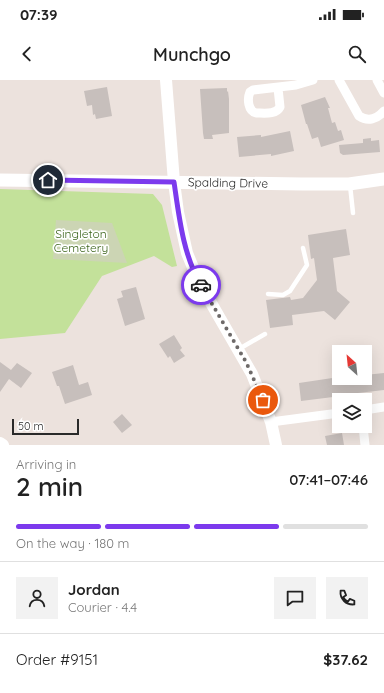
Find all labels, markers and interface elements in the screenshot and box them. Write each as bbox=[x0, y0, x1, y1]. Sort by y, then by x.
text: 07:39 bbox=[20, 5, 58, 24]
icon: back bbox=[16, 43, 38, 65]
text: Munchgo bbox=[153, 43, 231, 66]
icon: search bbox=[346, 43, 368, 65]
pin bbox=[31, 163, 65, 197]
icon: home bbox=[37, 169, 59, 191]
street label: Spalding Drive bbox=[188, 174, 269, 191]
park label: Singleton Cemetery bbox=[54, 226, 108, 255]
courier bbox=[181, 265, 221, 305]
icon: car bbox=[190, 274, 212, 296]
north arrow bbox=[332, 345, 372, 385]
map controls bbox=[332, 345, 372, 433]
pin bbox=[246, 383, 280, 417]
icon: bag bbox=[252, 389, 274, 411]
button: layers bbox=[332, 393, 372, 433]
scale bar bbox=[12, 417, 79, 436]
text: 50 m bbox=[18, 419, 44, 433]
text: Arriving in bbox=[16, 456, 76, 472]
text: 2 min bbox=[16, 470, 83, 503]
text: 07:41–07:46 bbox=[289, 470, 368, 489]
text: On the way · 180 m bbox=[16, 535, 129, 551]
button: person bbox=[16, 577, 58, 619]
button: chat bbox=[274, 577, 316, 619]
button: phone bbox=[326, 577, 368, 619]
text: Jordan bbox=[68, 580, 120, 599]
text: Courier · 4.4 bbox=[68, 599, 137, 615]
text: Order #9151 bbox=[16, 650, 98, 669]
text: $37.62 bbox=[323, 650, 368, 669]

